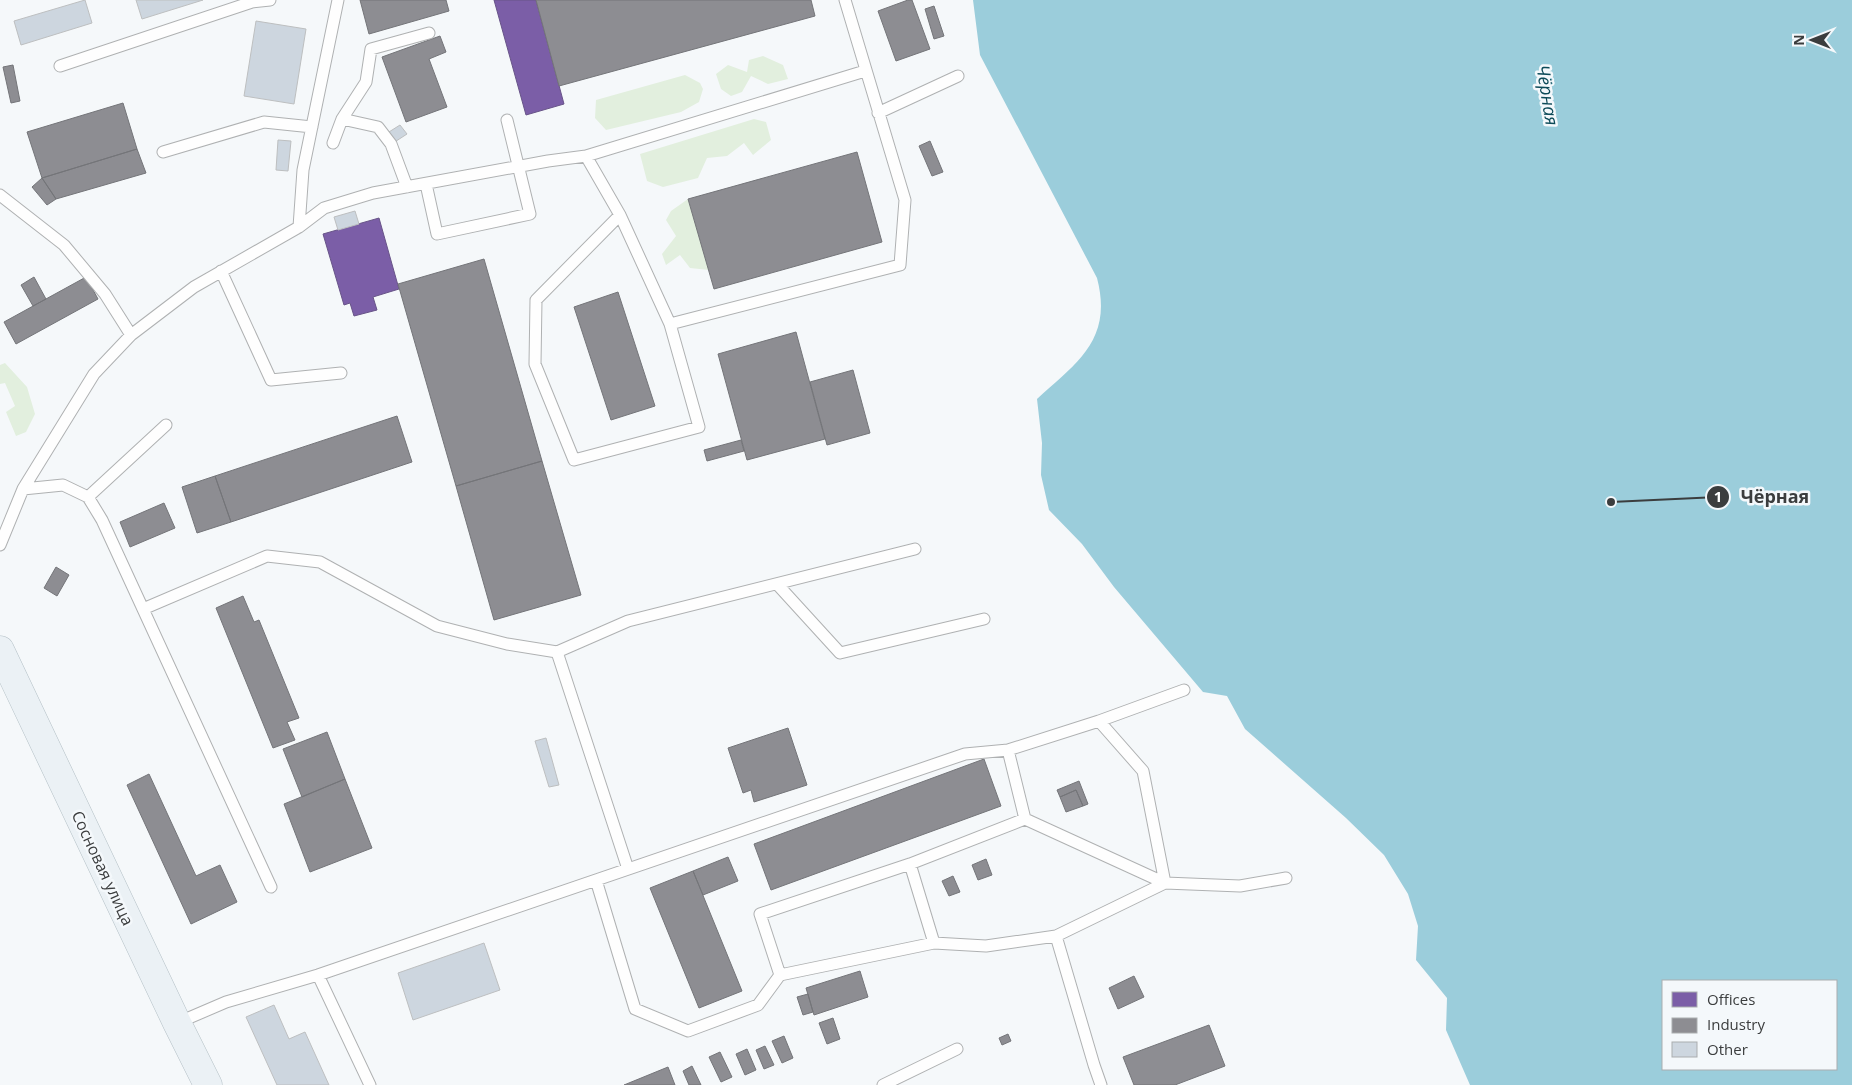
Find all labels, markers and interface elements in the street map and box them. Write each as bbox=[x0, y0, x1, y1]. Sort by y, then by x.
north arrow bbox=[1787, 15, 1837, 65]
text: N bbox=[1789, 34, 1808, 46]
water label: Чёрная bbox=[1531, 63, 1565, 127]
callout: Чёрная bbox=[1706, 480, 1819, 513]
text: Чёрная bbox=[1741, 484, 1809, 508]
text: 1 bbox=[1714, 486, 1722, 506]
street label: Сосновая улица bbox=[67, 807, 139, 929]
legend bbox=[1662, 980, 1837, 1070]
text: Offices bbox=[1707, 989, 1755, 1009]
text: Industry bbox=[1707, 1014, 1765, 1034]
text: Other bbox=[1707, 1039, 1748, 1059]

